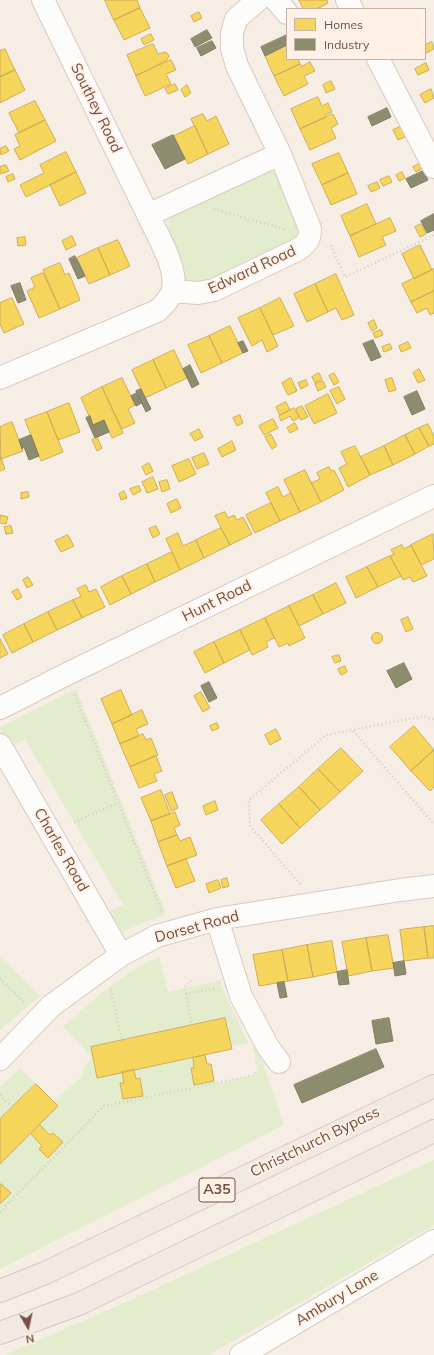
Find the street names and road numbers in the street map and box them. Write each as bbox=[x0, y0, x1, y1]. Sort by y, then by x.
street label: Southey Road bbox=[67, 60, 125, 156]
street label: Edward Road bbox=[205, 242, 299, 298]
street label: Hunt Road bbox=[179, 576, 255, 626]
street label: Charles Road bbox=[30, 805, 92, 895]
street label: Dorset Road bbox=[153, 907, 241, 947]
street label: Christchurch Bypass bbox=[247, 1103, 383, 1181]
road number: A35 bbox=[199, 1178, 235, 1202]
street label: Ambury Lane bbox=[292, 1266, 382, 1330]

